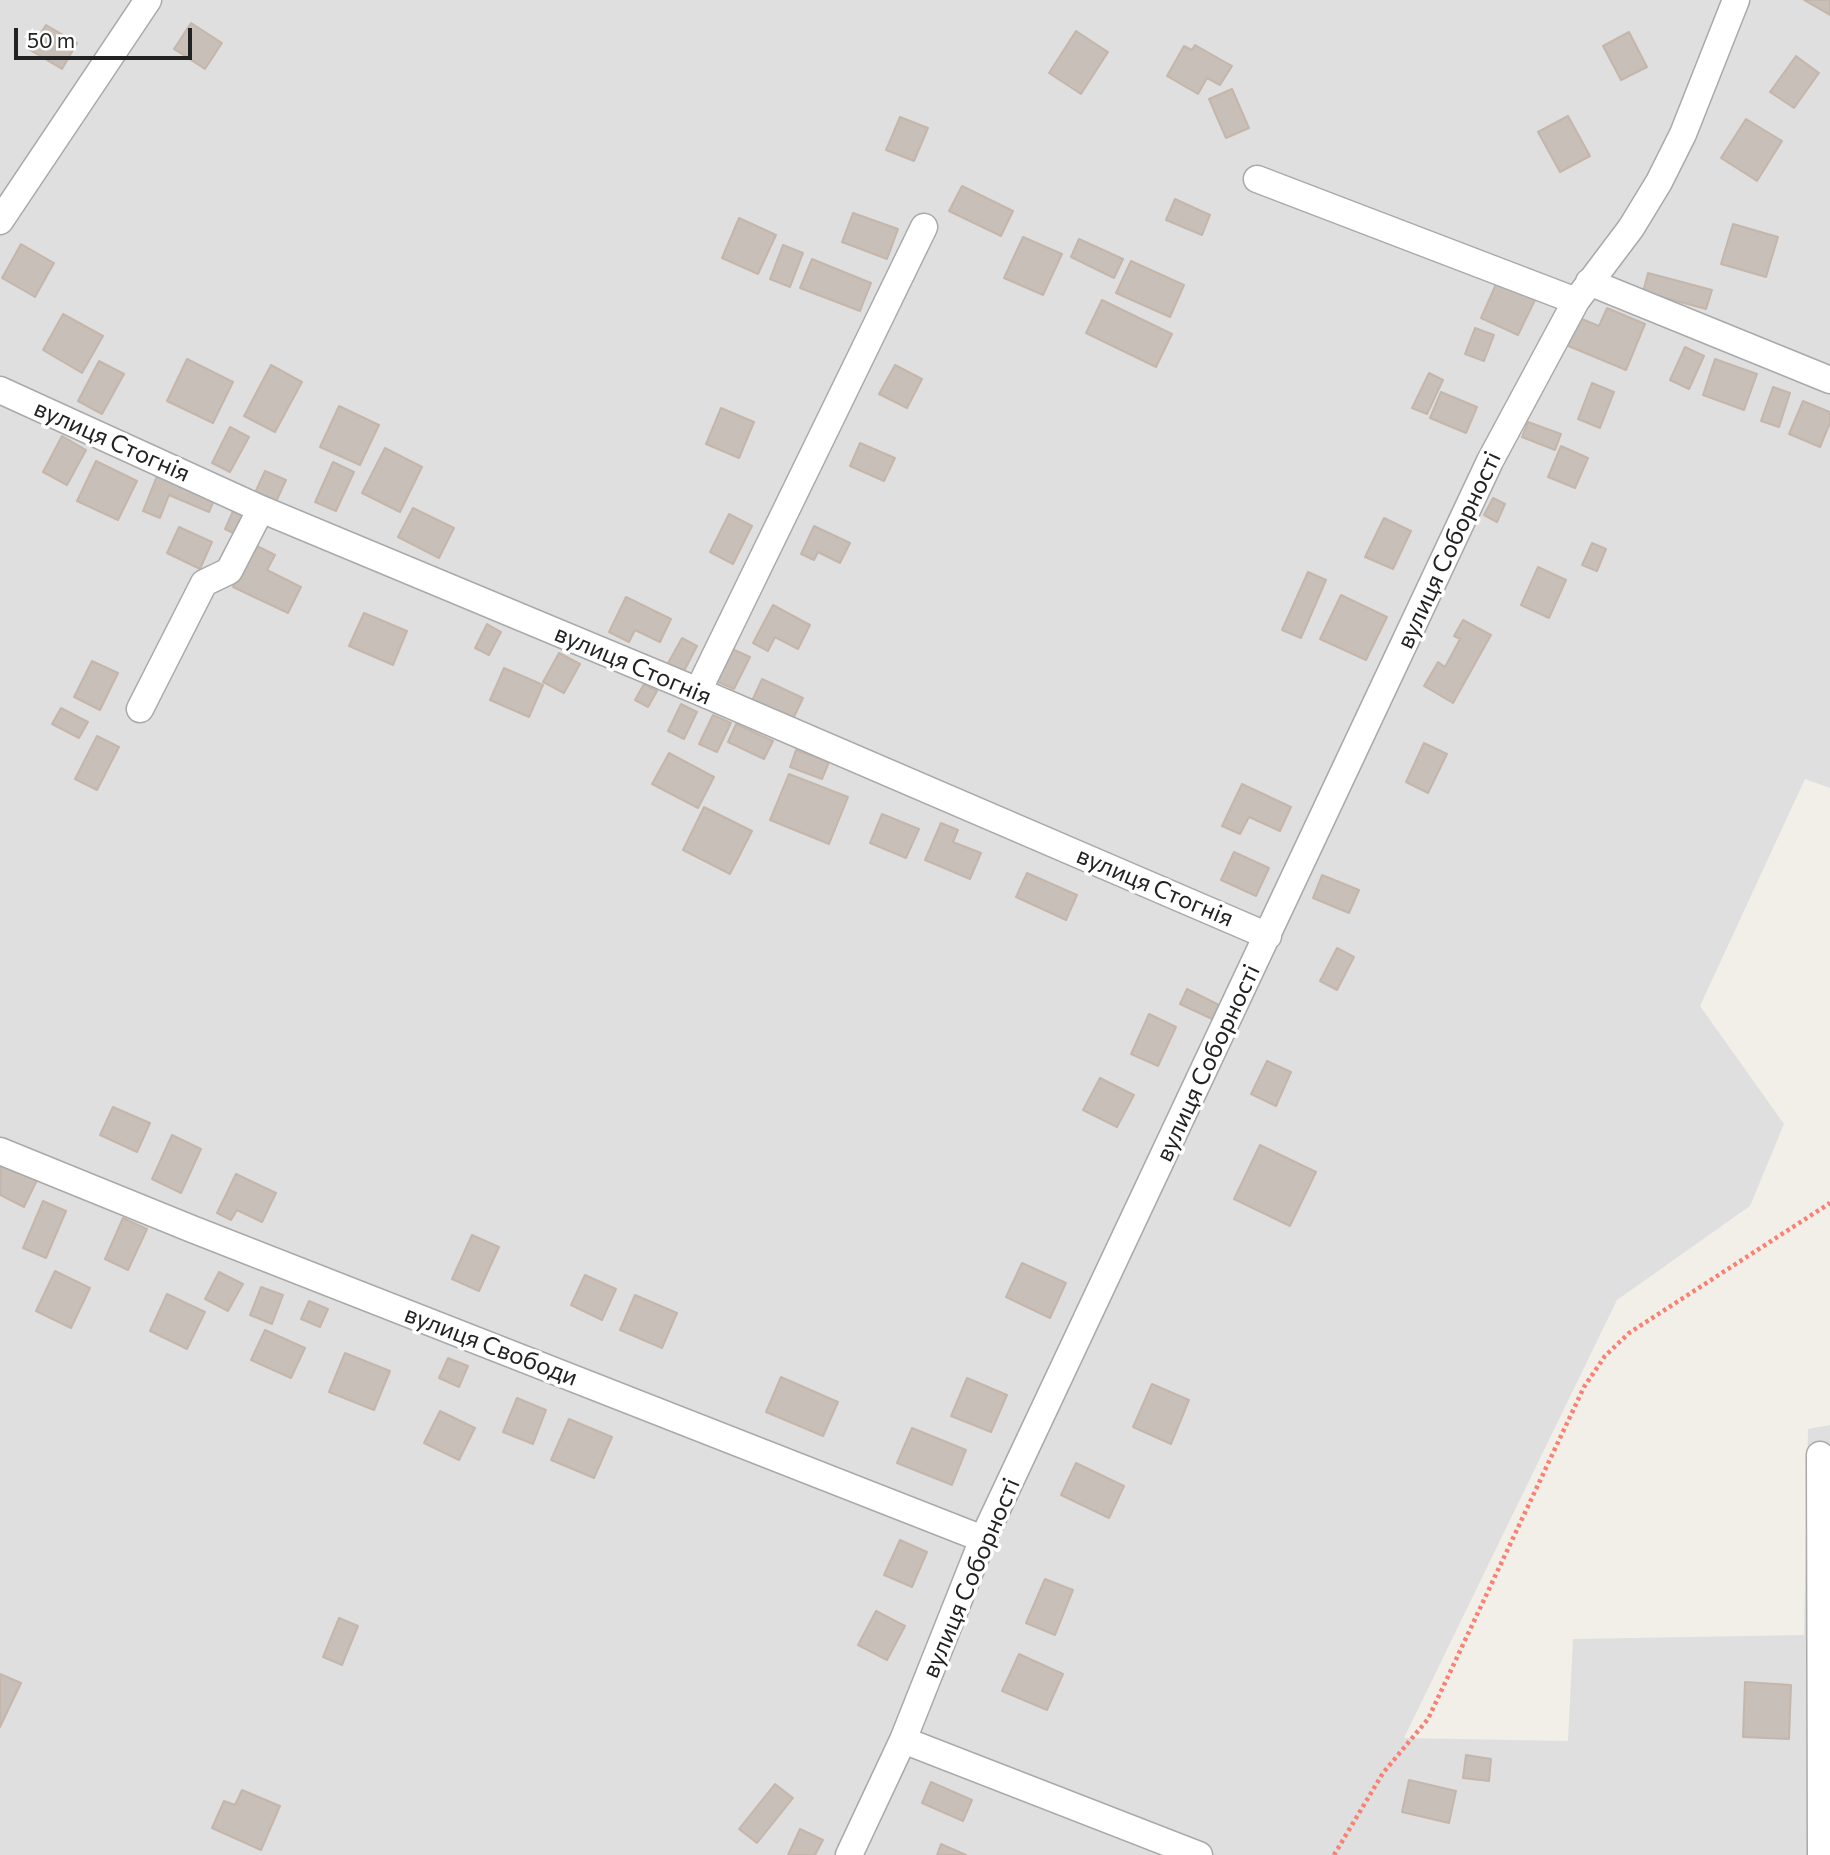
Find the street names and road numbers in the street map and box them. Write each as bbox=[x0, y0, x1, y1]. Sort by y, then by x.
street label: вулиця Стогнія bbox=[30, 394, 194, 488]
street label: вулиця Соборності bbox=[1391, 447, 1507, 653]
street label: вулиця Стогнія bbox=[550, 619, 716, 711]
street label: вулиця Стогнія bbox=[1072, 841, 1238, 933]
street label: вулиця Соборності bbox=[1150, 960, 1266, 1166]
street label: вулиця Свободи bbox=[400, 1300, 582, 1392]
street label: вулиця Соборності bbox=[916, 1474, 1026, 1682]

